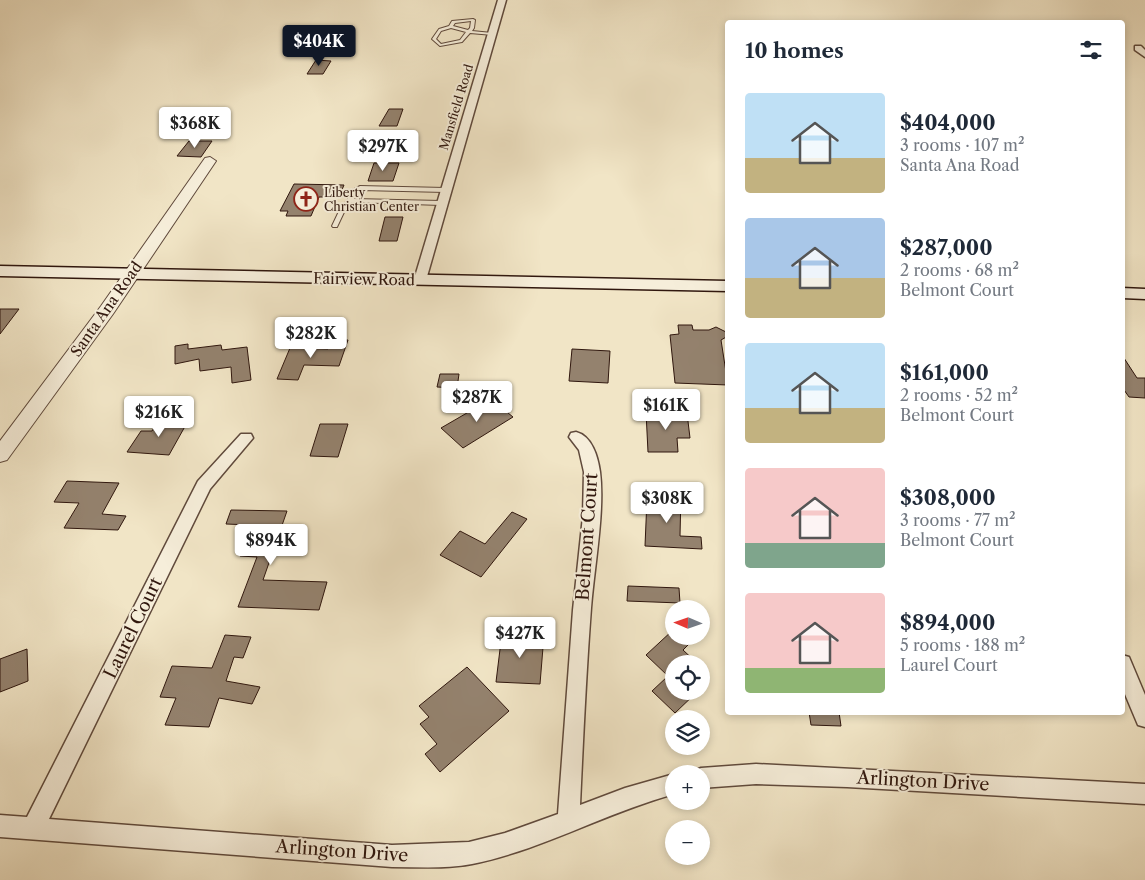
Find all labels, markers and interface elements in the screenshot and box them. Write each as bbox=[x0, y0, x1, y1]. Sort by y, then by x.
pin: $404K bbox=[284, 24, 354, 67]
text: $404K bbox=[294, 31, 344, 51]
icon: filters bbox=[1077, 36, 1105, 64]
text: 10 homes bbox=[745, 38, 844, 63]
street label: Mansfield Road bbox=[436, 62, 476, 152]
pin: $368K bbox=[160, 106, 230, 149]
text: $404,000 bbox=[900, 110, 996, 135]
text: $368K bbox=[170, 113, 220, 133]
icon: home bbox=[785, 113, 845, 173]
pin: $297K bbox=[348, 130, 418, 172]
text: 3 rooms · 107 m² bbox=[900, 135, 1025, 155]
text: $297K bbox=[358, 136, 408, 156]
text: Santa Ana Road bbox=[900, 155, 1019, 175]
place label: Liberty Christian Center bbox=[324, 185, 419, 214]
church icon: Liberty Christian Center bbox=[293, 186, 319, 212]
text: $287,000 bbox=[900, 235, 993, 260]
icon: home bbox=[785, 238, 845, 298]
street label: Santa Ana Road bbox=[66, 258, 146, 360]
text: 2 rooms · 68 m² bbox=[900, 260, 1019, 280]
street label: Fairview Road bbox=[313, 269, 415, 289]
text: Belmont Court bbox=[900, 280, 1014, 300]
pin: $282K bbox=[276, 316, 346, 359]
text: $282K bbox=[286, 323, 336, 343]
text: $161,000 bbox=[900, 360, 989, 385]
icon: home bbox=[785, 363, 845, 423]
pin: $287K bbox=[442, 380, 512, 423]
text: 2 rooms · 52 m² bbox=[900, 385, 1018, 405]
text: $287K bbox=[452, 387, 502, 407]
pin: $161K bbox=[631, 388, 701, 431]
text: $161K bbox=[643, 395, 689, 415]
pin: $216K bbox=[124, 396, 194, 438]
text: $216K bbox=[135, 402, 183, 422]
text: Belmont Court bbox=[900, 405, 1014, 425]
street label: Belmont Court bbox=[572, 472, 602, 602]
pin: $308K bbox=[632, 482, 702, 524]
text: $308,000 bbox=[900, 485, 996, 510]
text: $308K bbox=[642, 488, 692, 508]
icon: home bbox=[785, 488, 845, 548]
text: 3 rooms · 77 m² bbox=[900, 510, 1016, 530]
pin: $894K bbox=[236, 524, 306, 566]
text: $894K bbox=[246, 530, 296, 550]
text: Belmont Court bbox=[900, 530, 1014, 550]
street label: Laurel Court bbox=[99, 573, 167, 682]
north arrow bbox=[665, 600, 710, 645]
map controls bbox=[665, 600, 710, 865]
text: $894,000 bbox=[900, 610, 995, 635]
icon: home bbox=[785, 613, 845, 673]
pin: $427K bbox=[485, 616, 555, 659]
text: $427K bbox=[496, 623, 545, 643]
text: 5 rooms · 188 m² bbox=[900, 635, 1025, 655]
button: locate bbox=[665, 655, 710, 700]
text: Laurel Court bbox=[900, 655, 998, 675]
button: layers bbox=[665, 710, 710, 755]
button: + bbox=[665, 765, 710, 810]
street label: Arlington Drive bbox=[855, 766, 990, 795]
button: − bbox=[665, 820, 710, 865]
street label: Arlington Drive bbox=[274, 835, 409, 867]

